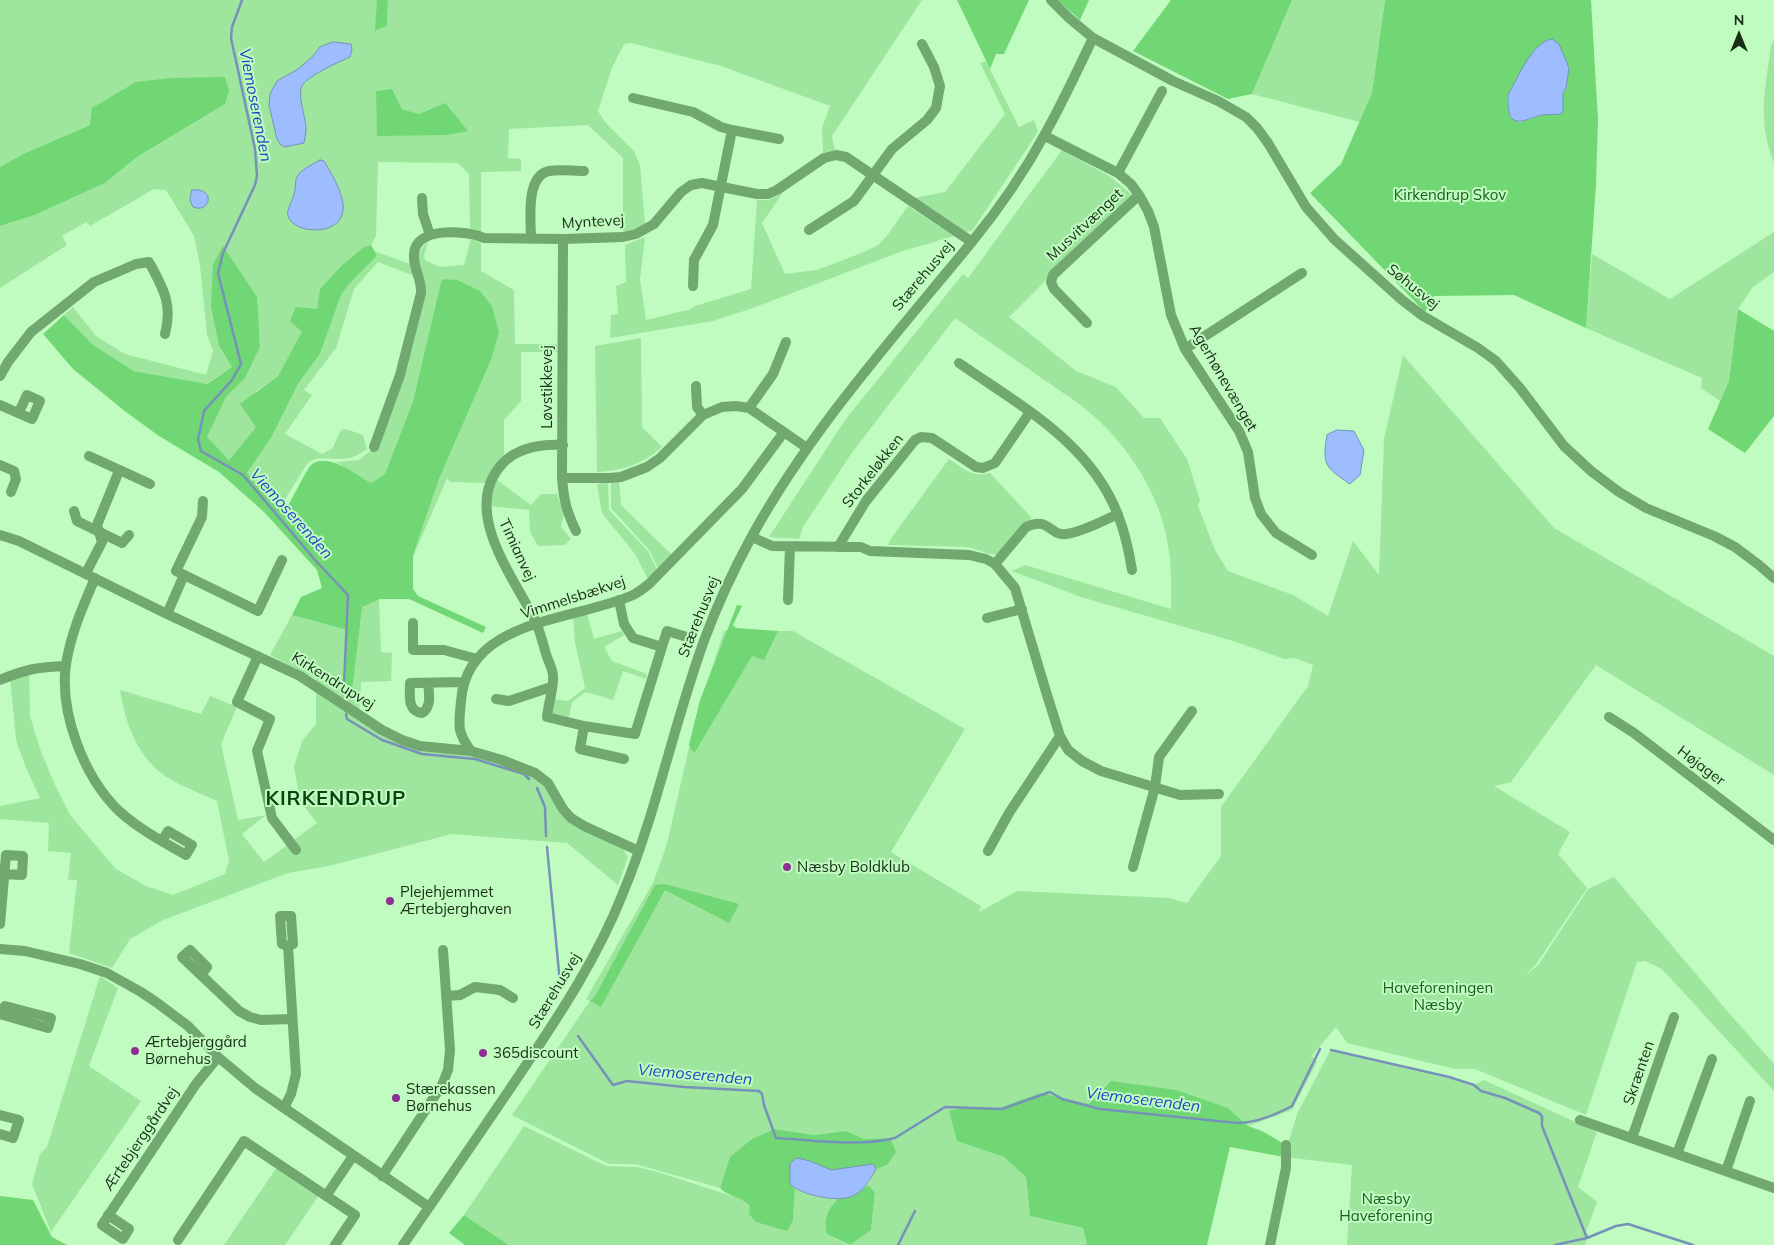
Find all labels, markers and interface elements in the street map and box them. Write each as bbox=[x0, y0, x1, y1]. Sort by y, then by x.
north arrow bbox=[1714, 10, 1764, 60]
text: N bbox=[1734, 11, 1744, 29]
water label: Viemoserenden bbox=[235, 47, 275, 163]
street label: Musvitvænget bbox=[1043, 185, 1127, 265]
park label: Kirkendrup Skov bbox=[1394, 186, 1506, 204]
street label: Myntevej bbox=[561, 211, 625, 233]
street label: Stærehusvej bbox=[889, 237, 957, 315]
street label: Søhusvej bbox=[1383, 260, 1443, 314]
street label: Agerhønevænget bbox=[1185, 321, 1261, 435]
street label: Løvstikkevej bbox=[538, 345, 556, 429]
street label: Storkeløkken bbox=[839, 431, 907, 511]
water label: Viemoserenden bbox=[245, 465, 337, 563]
street label: Timianvej bbox=[495, 516, 539, 584]
street label: Vimmelsbækvej bbox=[518, 573, 628, 623]
street label: Stærehusvej bbox=[675, 574, 723, 660]
street label: Kirkendrupvej bbox=[288, 648, 378, 714]
street label: Højager bbox=[1674, 742, 1728, 790]
district label: KIRKENDRUP bbox=[264, 787, 408, 811]
place label: Næsby Boldklub bbox=[797, 858, 910, 876]
marker: Næsby Boldklub bbox=[781, 861, 793, 873]
place label: Plejehjemmet Ærtebjerghaven bbox=[400, 883, 512, 918]
marker: Plejehjemmet Ærtebjerghaven bbox=[384, 895, 396, 907]
street label: Stærehusvej bbox=[525, 950, 585, 1032]
park label: Haveforeningen Næsby bbox=[1383, 979, 1493, 1014]
place label: Ærtebjerggård Børnehus bbox=[145, 1033, 247, 1068]
street label: Skrænten bbox=[1620, 1039, 1658, 1107]
place label: 365discount bbox=[493, 1044, 579, 1062]
marker: Ærtebjerggård Børnehus bbox=[129, 1045, 141, 1057]
marker: 365discount bbox=[477, 1047, 489, 1059]
water label: Viemoserenden bbox=[637, 1060, 753, 1090]
place label: Stærekassen Børnehus bbox=[406, 1080, 496, 1115]
water label: Viemoserenden bbox=[1085, 1083, 1201, 1117]
street label: Ærtebjerggårdvej bbox=[100, 1084, 182, 1194]
marker: Stærekassen Børnehus bbox=[390, 1092, 402, 1104]
park label: Næsby Haveforening bbox=[1339, 1190, 1433, 1225]

